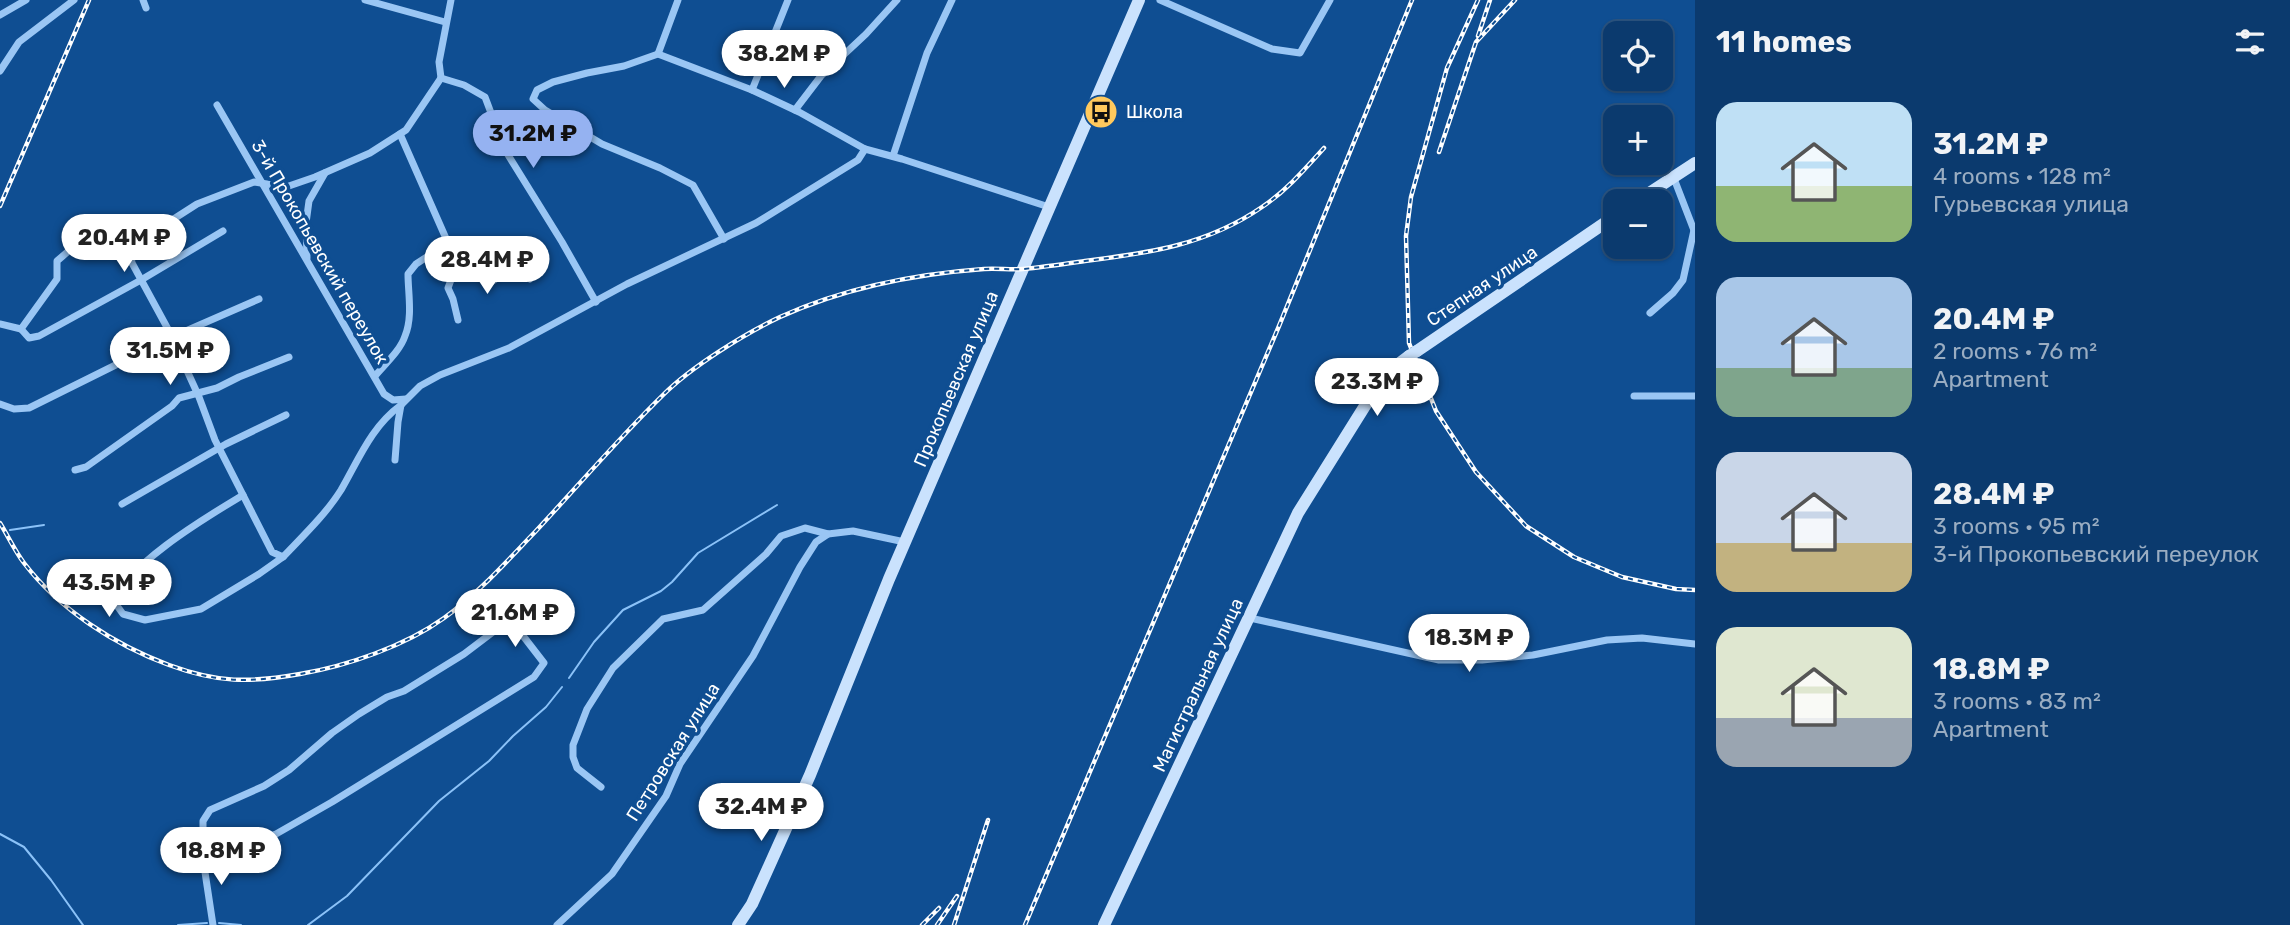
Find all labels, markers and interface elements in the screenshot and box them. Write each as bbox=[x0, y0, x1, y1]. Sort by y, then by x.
map controls bbox=[1603, 21, 1673, 259]
button: locate bbox=[1603, 21, 1673, 91]
icon: filters bbox=[2231, 23, 2269, 61]
text: 11 homes bbox=[1716, 24, 1852, 60]
pin: 38.2M ₽ bbox=[719, 31, 849, 90]
text: 38.2M ₽ bbox=[738, 39, 830, 67]
bus stop icon: Школа bbox=[1082, 93, 1120, 131]
place label: Школа bbox=[1126, 101, 1183, 123]
button: + bbox=[1603, 105, 1673, 175]
pin: 31.2M ₽ bbox=[468, 110, 598, 170]
text: 31.2M ₽ bbox=[489, 119, 577, 147]
text: 31.2M ₽ bbox=[1933, 126, 2048, 162]
icon: home bbox=[1772, 130, 1856, 214]
street label: 3-й Прокопьевский переулок bbox=[247, 136, 393, 368]
text: 4 rooms · 128 m² bbox=[1933, 162, 2111, 190]
button: − bbox=[1603, 189, 1673, 259]
text: Гурьевская улица bbox=[1933, 190, 2129, 218]
pin: 20.4M ₽ bbox=[59, 215, 189, 274]
text: 20.4M ₽ bbox=[77, 223, 171, 251]
pin: 28.4M ₽ bbox=[422, 236, 552, 296]
street label: Степная улица bbox=[1422, 241, 1542, 331]
text: 28.4M ₽ bbox=[440, 245, 534, 273]
street label: Прокопьевская улица bbox=[909, 288, 1003, 470]
text: 20.4M ₽ bbox=[1933, 301, 2054, 337]
icon: home bbox=[1772, 305, 1856, 389]
pin: 31.5M ₽ bbox=[105, 328, 235, 387]
text: 31.5M ₽ bbox=[126, 336, 214, 364]
text: 2 rooms · 76 m² bbox=[1933, 337, 2097, 365]
pin: 23.3M ₽ bbox=[1312, 358, 1442, 418]
text: Apartment bbox=[1933, 365, 2049, 393]
text: 23.3M ₽ bbox=[1331, 367, 1423, 395]
text: 28.4M ₽ bbox=[1933, 476, 2054, 512]
icon: home bbox=[1772, 480, 1856, 564]
text: 3 rooms · 95 m² bbox=[1933, 512, 2100, 540]
text: 3-й Прокопьевский переулок bbox=[1933, 540, 2259, 568]
pin: 43.5M ₽ bbox=[44, 560, 174, 619]
text: 43.5M ₽ bbox=[63, 568, 155, 596]
pin: 21.6M ₽ bbox=[450, 590, 580, 649]
street label: Магистральная улица bbox=[1148, 595, 1248, 775]
text: 21.6M ₽ bbox=[471, 598, 559, 626]
pin: 18.3M ₽ bbox=[1404, 614, 1534, 674]
text: 18.3M ₽ bbox=[1424, 623, 1514, 651]
text: 18.8M ₽ bbox=[1933, 651, 2050, 687]
icon: home bbox=[1772, 655, 1856, 739]
street label: Петровская улица bbox=[622, 679, 724, 825]
text: 3 rooms · 83 m² bbox=[1933, 687, 2101, 715]
text: Apartment bbox=[1933, 715, 2049, 743]
pin: 32.4M ₽ bbox=[696, 784, 826, 843]
text: 32.4M ₽ bbox=[715, 792, 807, 820]
pin: 18.8M ₽ bbox=[156, 828, 286, 887]
text: 18.8M ₽ bbox=[176, 836, 266, 864]

